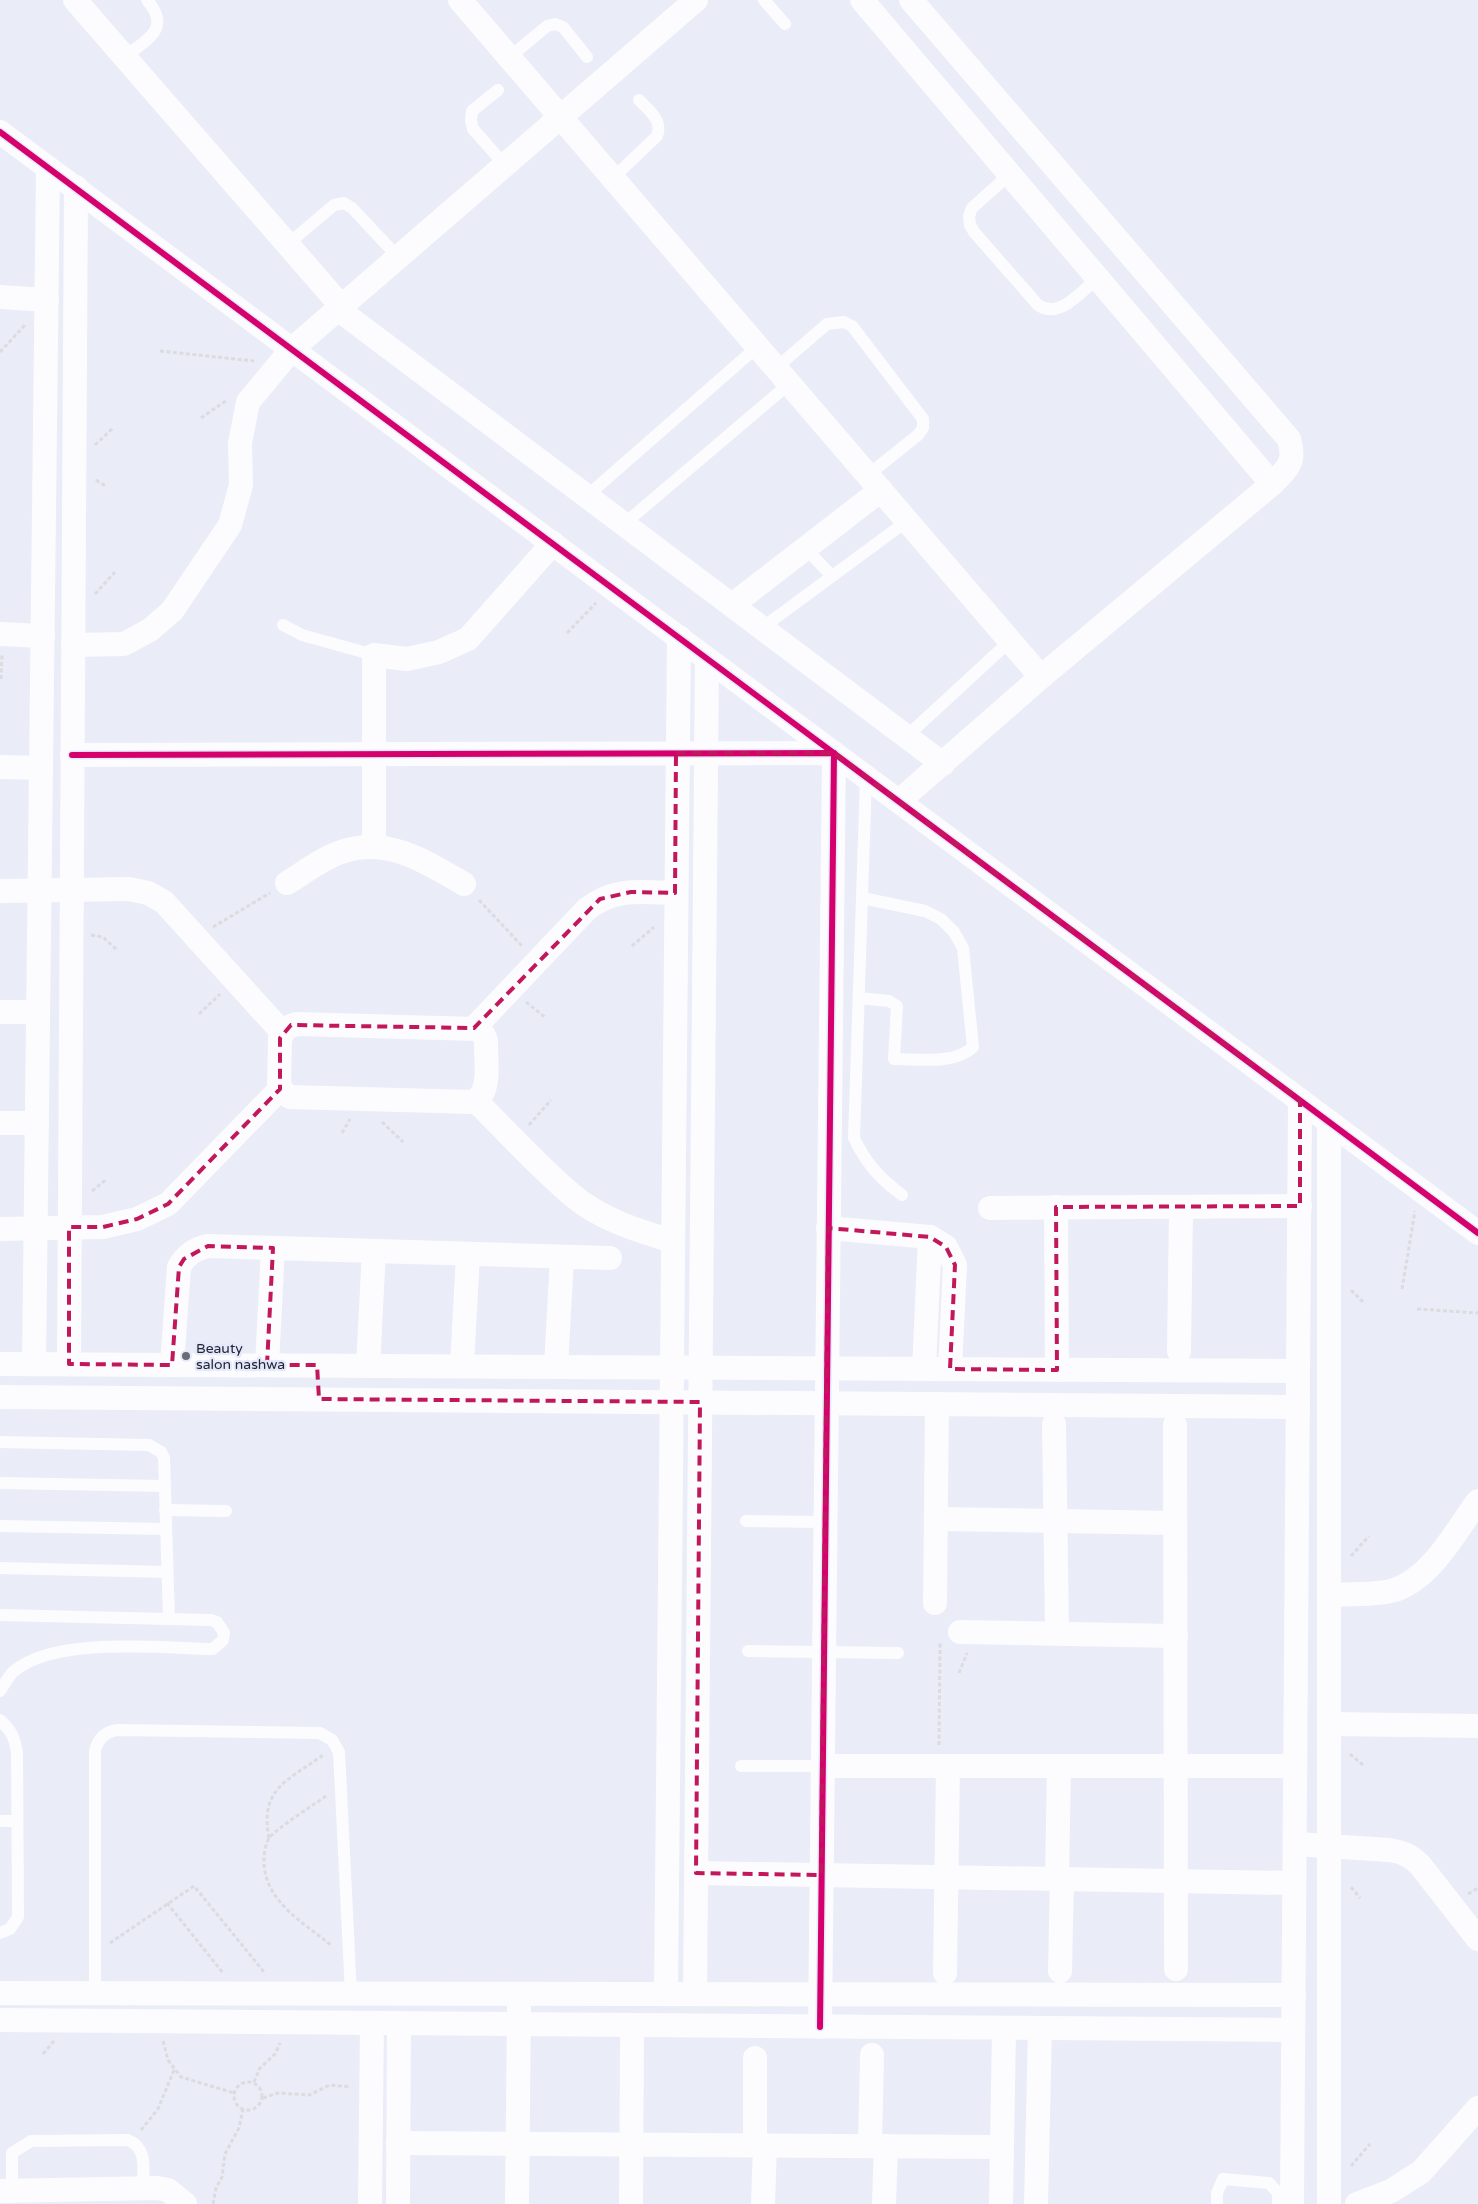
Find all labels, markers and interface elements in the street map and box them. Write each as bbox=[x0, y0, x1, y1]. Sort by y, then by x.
place label: Beauty salon nashwa bbox=[196, 1340, 285, 1373]
marker: Beauty salon nashwa bbox=[180, 1350, 192, 1362]

